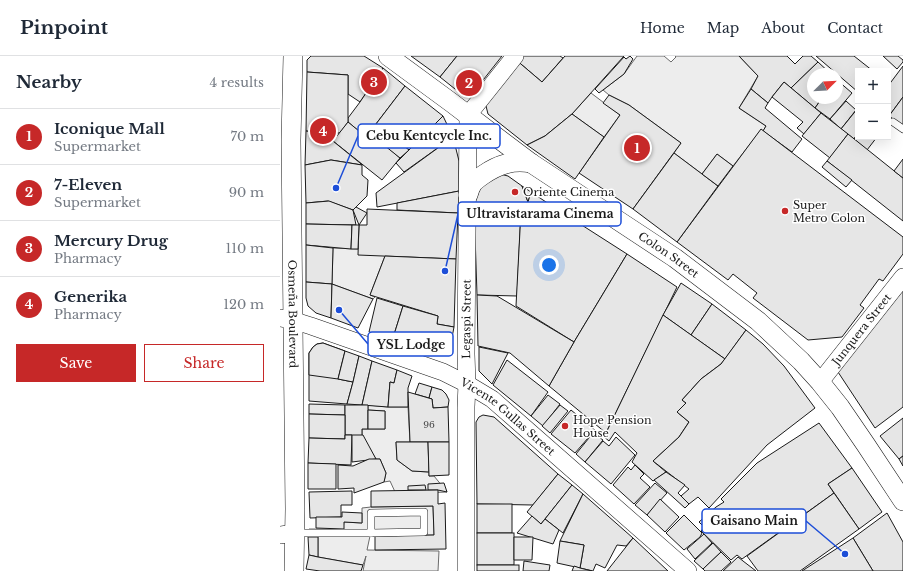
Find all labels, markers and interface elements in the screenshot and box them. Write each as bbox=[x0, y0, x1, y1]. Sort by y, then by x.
text: Pinpoint bbox=[20, 16, 108, 39]
text: Home bbox=[640, 19, 685, 37]
text: Map bbox=[707, 19, 739, 37]
text: About bbox=[761, 19, 805, 37]
text: Contact bbox=[827, 19, 883, 37]
pin: 3 bbox=[361, 67, 387, 97]
pin: 2 bbox=[456, 68, 482, 98]
north arrow bbox=[807, 68, 843, 104]
map controls bbox=[855, 68, 891, 140]
button: + bbox=[855, 68, 891, 104]
text: Nearby bbox=[16, 72, 82, 93]
text: 4 results bbox=[210, 74, 264, 91]
button: − bbox=[855, 104, 891, 140]
pin: 4 bbox=[310, 116, 336, 146]
text: Iconique Mall bbox=[54, 119, 165, 138]
callout: Cebu Kentcycle Inc. bbox=[358, 124, 500, 148]
text: 1 bbox=[26, 128, 32, 145]
text: 70 m bbox=[231, 128, 264, 145]
text: Cebu Kentcycle Inc. bbox=[366, 128, 492, 143]
pin: 1 bbox=[624, 133, 650, 163]
text: Supermarket bbox=[54, 138, 141, 155]
text: 7-Eleven bbox=[54, 175, 122, 194]
text: 2 bbox=[25, 184, 33, 201]
text: 90 m bbox=[229, 184, 264, 201]
place label: Oriente Cinema bbox=[523, 185, 615, 199]
marker: Oriente Cinema bbox=[510, 187, 520, 197]
text: Supermarket bbox=[54, 194, 141, 211]
place label: Super Metro Colon bbox=[793, 198, 865, 225]
callout: Ultravistarama Cinema bbox=[458, 202, 621, 226]
text: Ultravistarama Cinema bbox=[466, 206, 614, 221]
marker: Super Metro Colon bbox=[780, 206, 790, 216]
street label: Colon Street bbox=[636, 229, 702, 281]
text: Mercury Drug bbox=[54, 231, 168, 250]
text: 3 bbox=[25, 240, 33, 257]
text: 110 m bbox=[225, 240, 264, 257]
text: Pharmacy bbox=[54, 250, 122, 267]
your location bbox=[539, 255, 559, 275]
street label: Osmeña Boulevard bbox=[285, 260, 300, 369]
street label: Legaspi Street bbox=[459, 278, 474, 359]
text: Generika bbox=[54, 287, 127, 306]
street label: Junquera Street bbox=[828, 290, 895, 370]
text: 4 bbox=[25, 296, 33, 313]
text: 120 m bbox=[223, 296, 264, 313]
text: Pharmacy bbox=[54, 306, 122, 323]
callout: YSL Lodge bbox=[368, 332, 453, 356]
text: YSL Lodge bbox=[376, 337, 445, 352]
button: Save bbox=[16, 344, 136, 382]
button: Share bbox=[144, 344, 264, 382]
street label: Vicente Gullas Street bbox=[457, 374, 559, 459]
place label: Hope Pension House bbox=[573, 413, 652, 440]
house number: 96 bbox=[423, 419, 435, 430]
marker: Hope Pension House bbox=[560, 421, 570, 431]
callout: Gaisano Main bbox=[702, 509, 806, 533]
text: Gaisano Main bbox=[710, 513, 798, 528]

